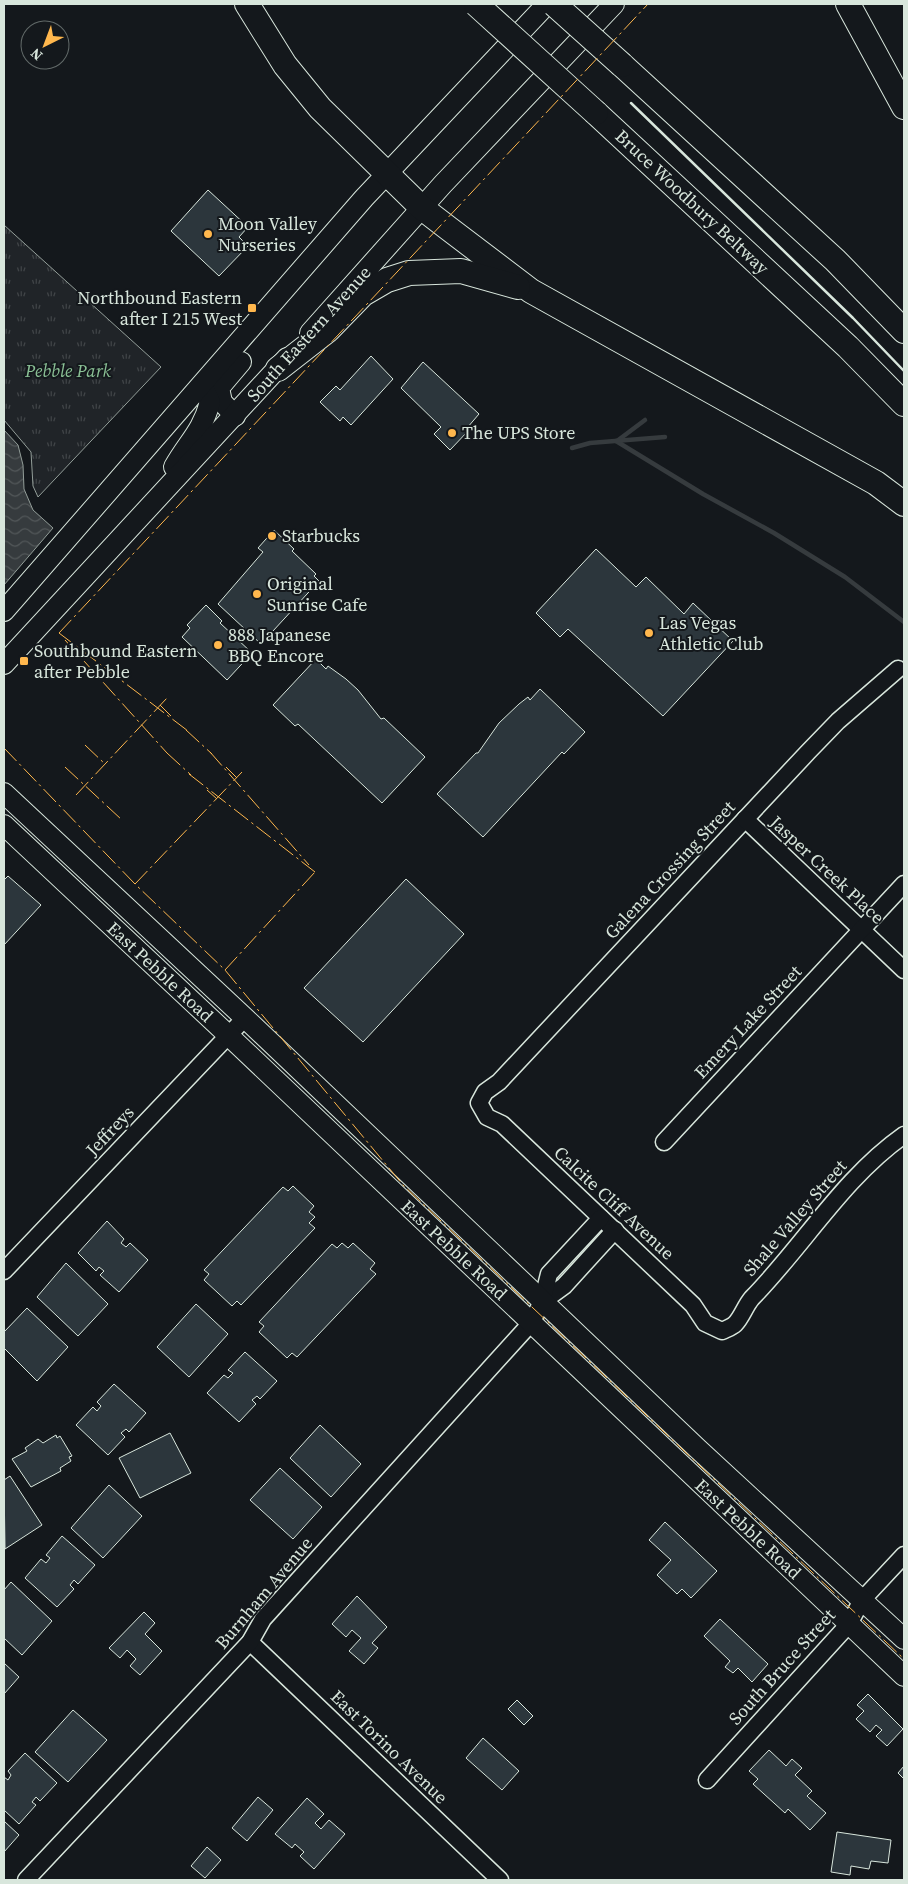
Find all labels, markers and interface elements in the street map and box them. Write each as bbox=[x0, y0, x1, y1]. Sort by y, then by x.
north arrow bbox=[20, 20, 70, 70]
text: N bbox=[26, 44, 47, 66]
street label: Bruce Woodbury Beltway bbox=[610, 124, 775, 280]
place label: Moon Valley Nurseries bbox=[218, 211, 318, 257]
marker: Moon Valley Nurseries bbox=[202, 228, 214, 240]
street label: South Eastern Avenue bbox=[241, 260, 376, 407]
place label: Northbound Eastern after I 215 West bbox=[77, 285, 242, 331]
marker: Northbound Eastern after I 215 West bbox=[246, 302, 258, 314]
park label: Pebble Park bbox=[24, 358, 112, 383]
place label: The UPS Store bbox=[462, 420, 575, 445]
marker: The UPS Store bbox=[446, 427, 458, 439]
place label: Starbucks bbox=[282, 523, 360, 548]
marker: Starbucks bbox=[266, 530, 278, 542]
place label: Original Sunrise Cafe bbox=[267, 571, 367, 617]
marker: Original Sunrise Cafe bbox=[251, 588, 263, 600]
place label: Las Vegas Athletic Club bbox=[659, 610, 763, 656]
place label: 888 Japanese BBQ Encore bbox=[228, 622, 331, 668]
marker: Las Vegas Athletic Club bbox=[643, 627, 655, 639]
place label: Southbound Eastern after Pebble bbox=[34, 638, 197, 684]
marker: 888 Japanese BBQ Encore bbox=[212, 639, 224, 651]
marker: Southbound Eastern after Pebble bbox=[18, 655, 30, 667]
street label: Galena Crossing Street bbox=[599, 795, 741, 944]
street label: Jasper Creek Place bbox=[764, 809, 890, 929]
street label: East Pebble Road bbox=[102, 916, 219, 1028]
street label: Emery Lake Street bbox=[688, 959, 807, 1084]
street label: Jeffreys bbox=[79, 1100, 140, 1162]
street label: Calcite Cliff Avenue bbox=[549, 1140, 680, 1265]
street label: Shale Valley Street bbox=[737, 1154, 852, 1281]
street label: East Pebble Road bbox=[396, 1194, 513, 1306]
street label: East Pebble Road bbox=[690, 1473, 807, 1585]
street label: Burnham Avenue bbox=[209, 1531, 318, 1654]
street label: South Bruce Street bbox=[723, 1603, 841, 1730]
street label: East Torino Avenue bbox=[325, 1684, 453, 1809]

